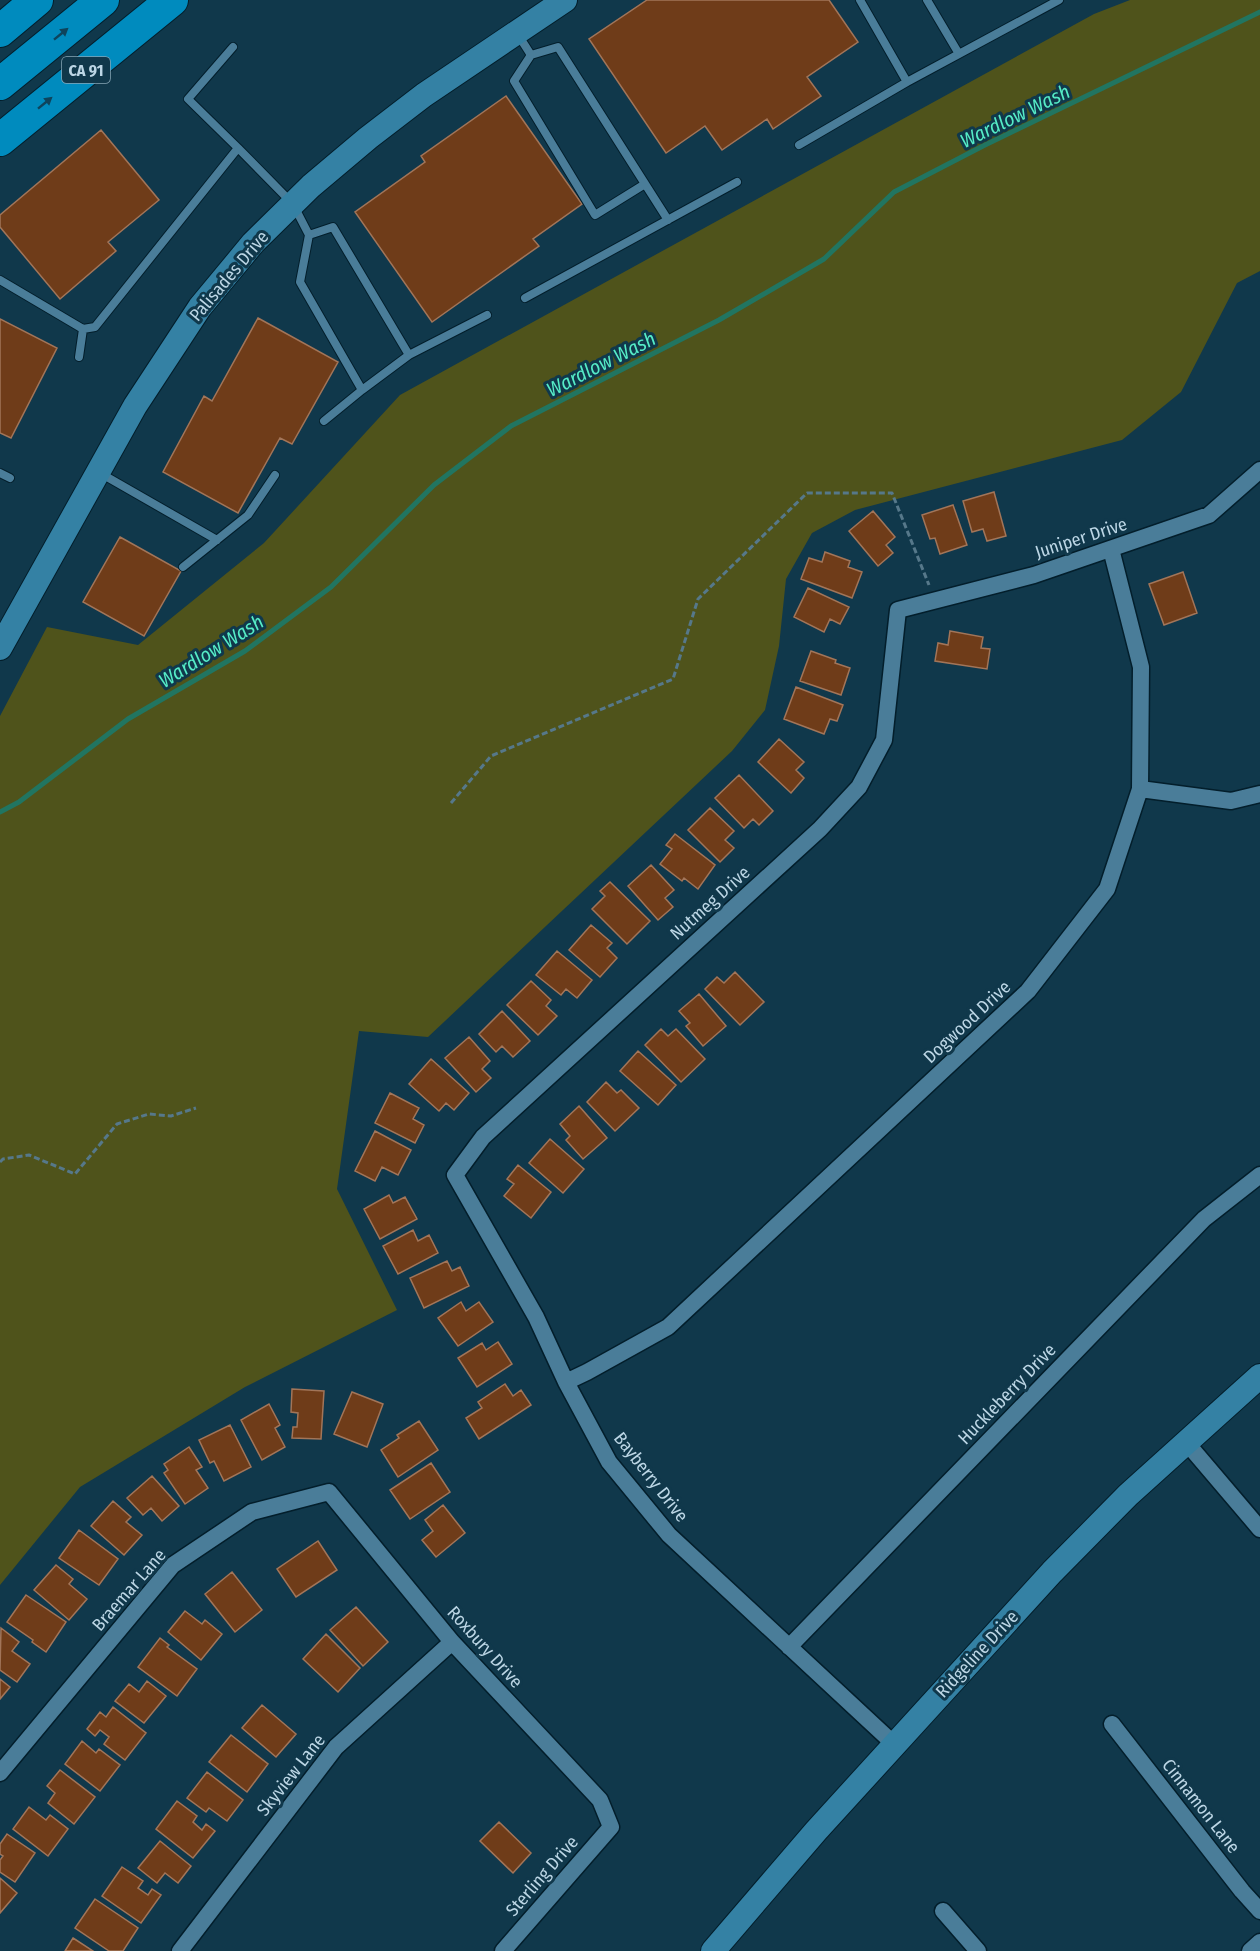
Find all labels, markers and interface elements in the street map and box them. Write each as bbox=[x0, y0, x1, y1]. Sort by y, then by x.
one-way arrow bbox=[54, 28, 69, 41]
road number: CA 91 bbox=[62, 57, 110, 83]
water label: Wardlow Wash bbox=[956, 79, 1074, 153]
one-way arrow bbox=[37, 97, 53, 110]
street label: Palisades Drive bbox=[185, 226, 273, 326]
water label: Wardlow Wash bbox=[542, 326, 660, 402]
street label: Juniper Drive bbox=[1032, 513, 1130, 563]
water label: Wardlow Wash bbox=[154, 609, 268, 693]
street label: Nutmeg Drive bbox=[666, 861, 755, 945]
street label: Dogwood Drive bbox=[919, 976, 1015, 1068]
street label: Huckleberry Drive bbox=[953, 1339, 1061, 1449]
street label: Bayberry Drive bbox=[609, 1428, 693, 1526]
street label: Braemar Lane bbox=[87, 1544, 171, 1636]
street label: Roxbury Drive bbox=[443, 1602, 527, 1692]
street label: Ridgeline Drive bbox=[931, 1606, 1023, 1702]
street label: Skyview Lane bbox=[252, 1730, 330, 1820]
street label: Cinnamon Lane bbox=[1157, 1754, 1245, 1858]
street label: Sterling Drive bbox=[501, 1831, 583, 1921]

